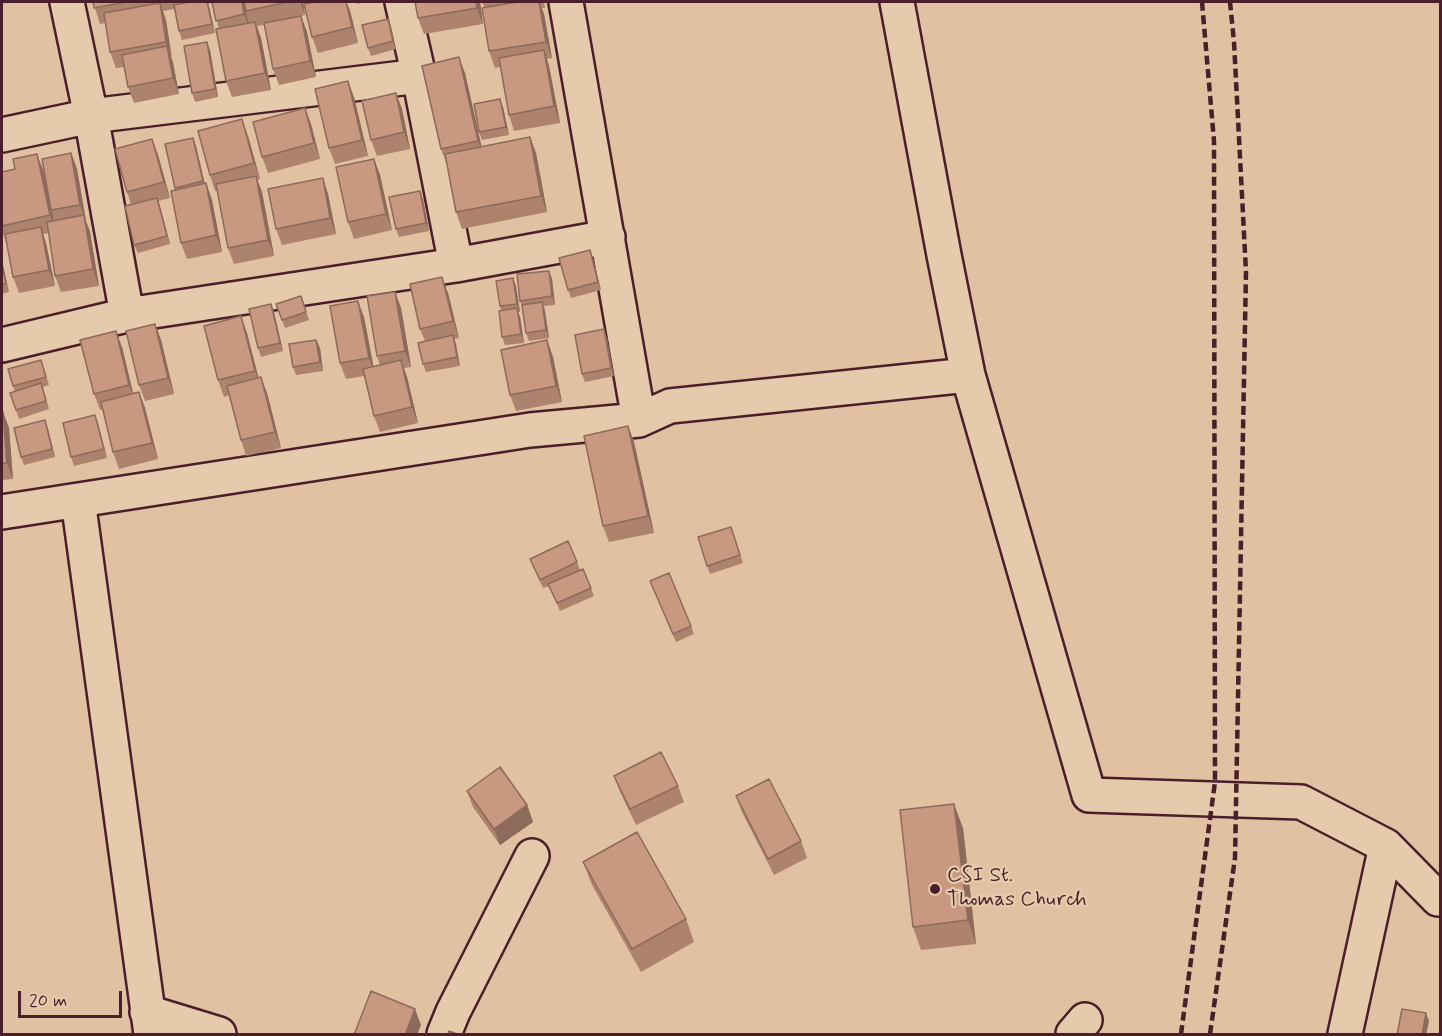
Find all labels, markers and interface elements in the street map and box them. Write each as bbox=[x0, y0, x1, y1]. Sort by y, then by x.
place label: CSI St. Thomas Church bbox=[947, 864, 1087, 914]
marker: CSI St. Thomas Church bbox=[928, 882, 942, 896]
scale bar bbox=[21, 979, 124, 1017]
text: 20 m bbox=[29, 989, 67, 1013]

